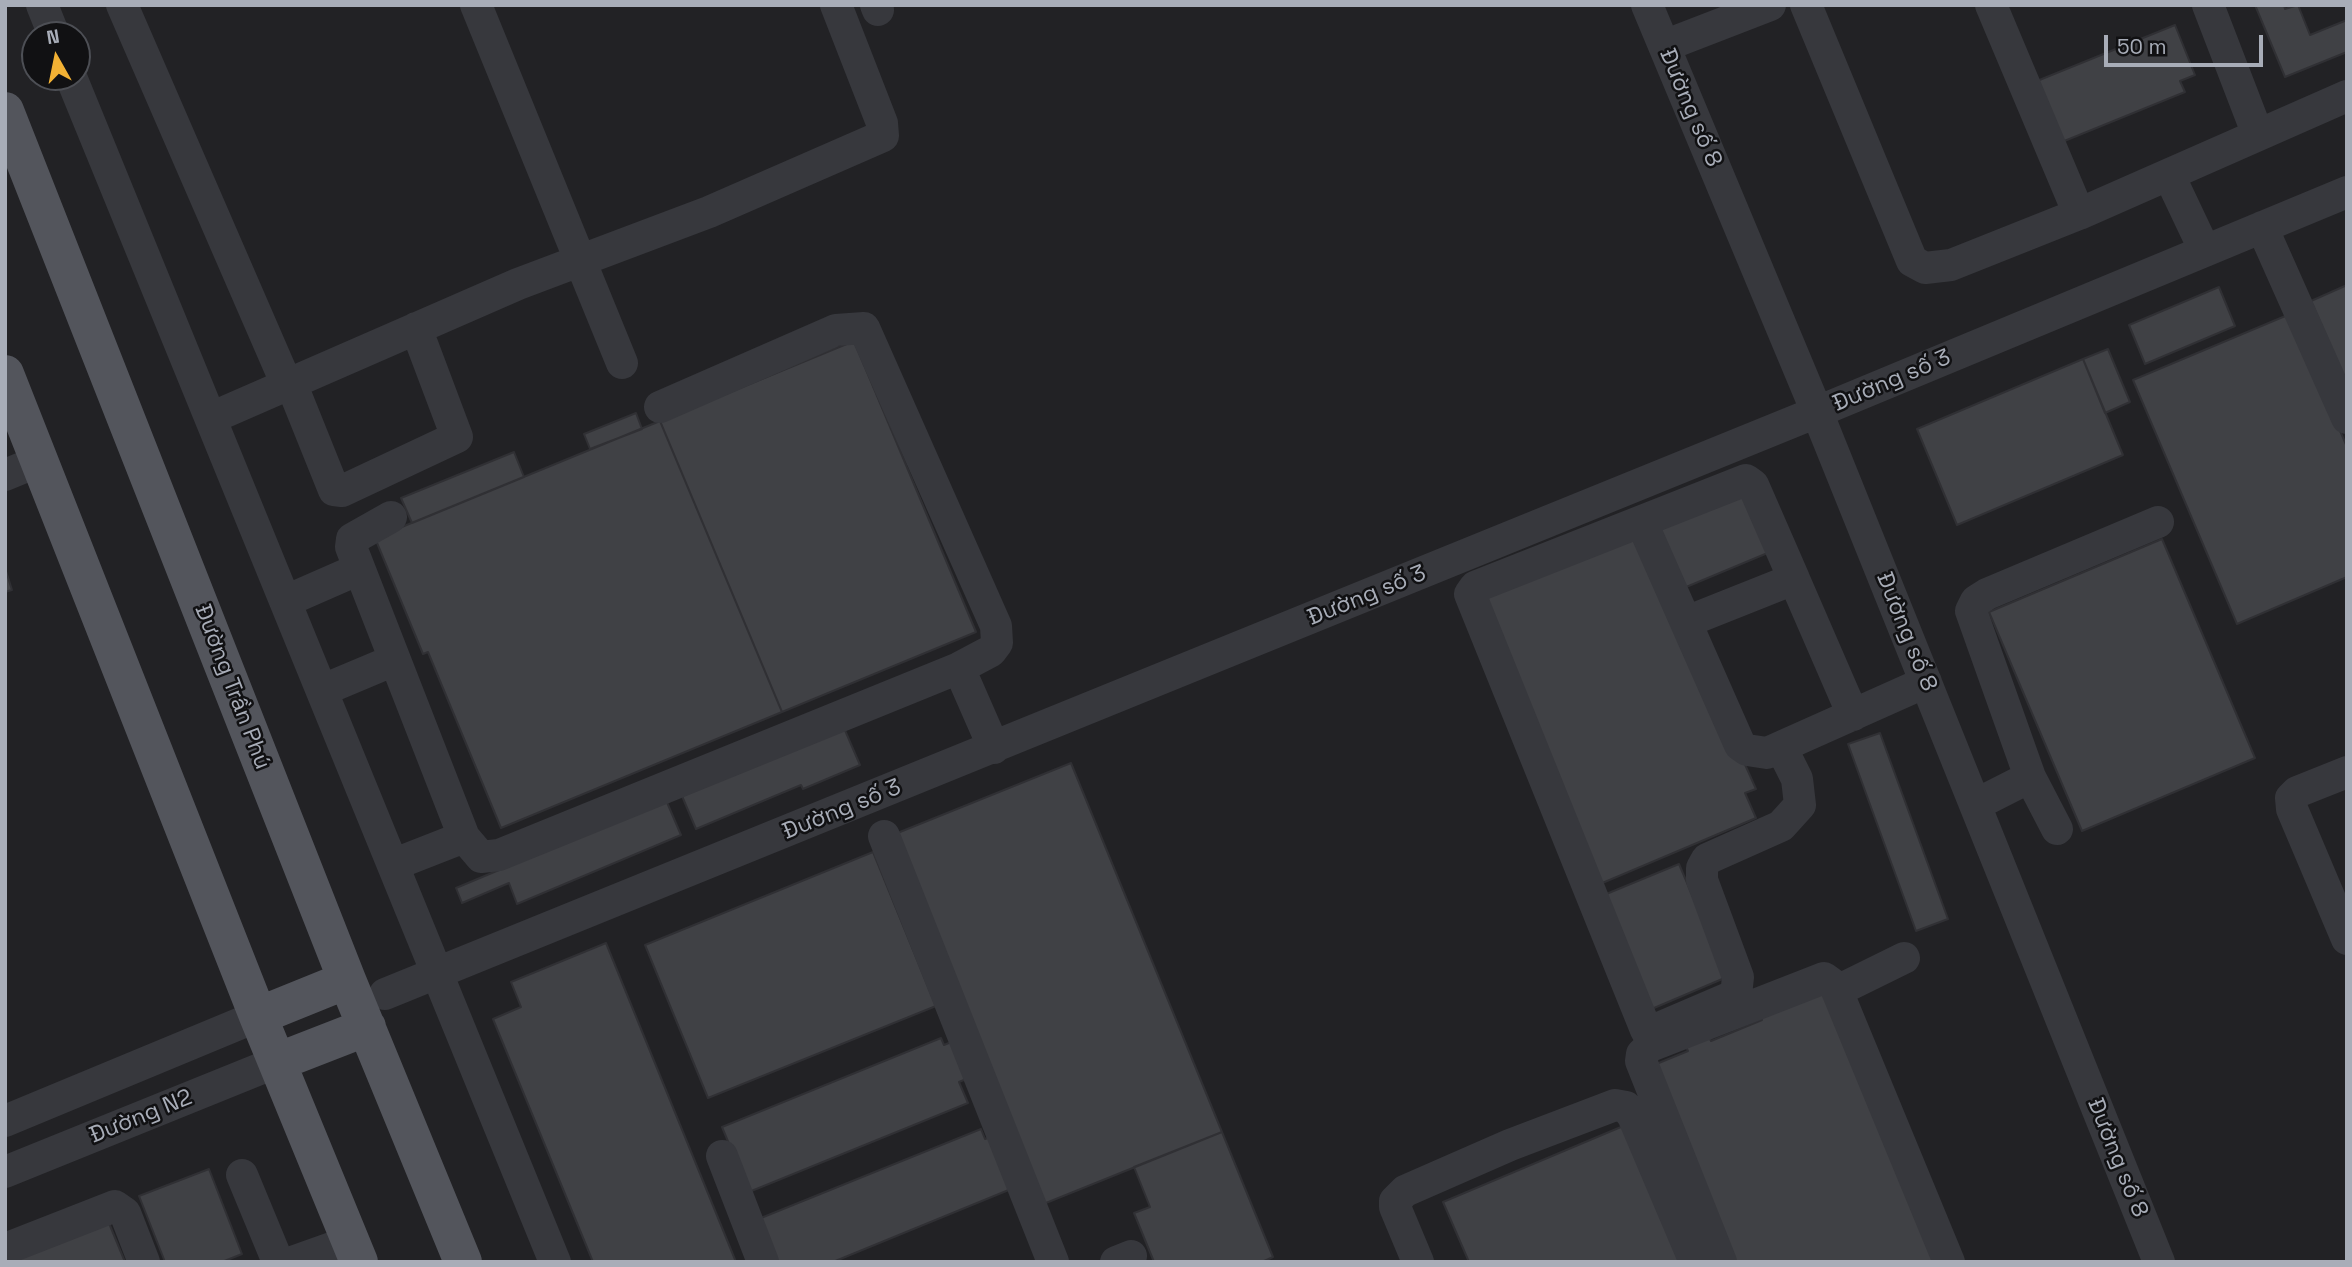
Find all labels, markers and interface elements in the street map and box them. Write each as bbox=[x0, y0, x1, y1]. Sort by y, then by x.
north arrow bbox=[21, 21, 91, 91]
scale bar bbox=[2107, 21, 2266, 65]
text: N bbox=[45, 23, 61, 50]
text: 50 m bbox=[2117, 33, 2167, 60]
street label: Đường số 8 bbox=[1653, 45, 1727, 171]
street label: Đường số 3 bbox=[1829, 344, 1955, 418]
street label: Đường số 3 bbox=[1304, 560, 1430, 632]
street label: Đường số 8 bbox=[1870, 569, 1942, 695]
street label: Đường Trần Phú bbox=[188, 601, 276, 773]
street label: Đường số 3 bbox=[779, 774, 905, 846]
street label: Đường N2 bbox=[86, 1084, 196, 1150]
street label: Đường số 8 bbox=[2081, 1095, 2153, 1221]

